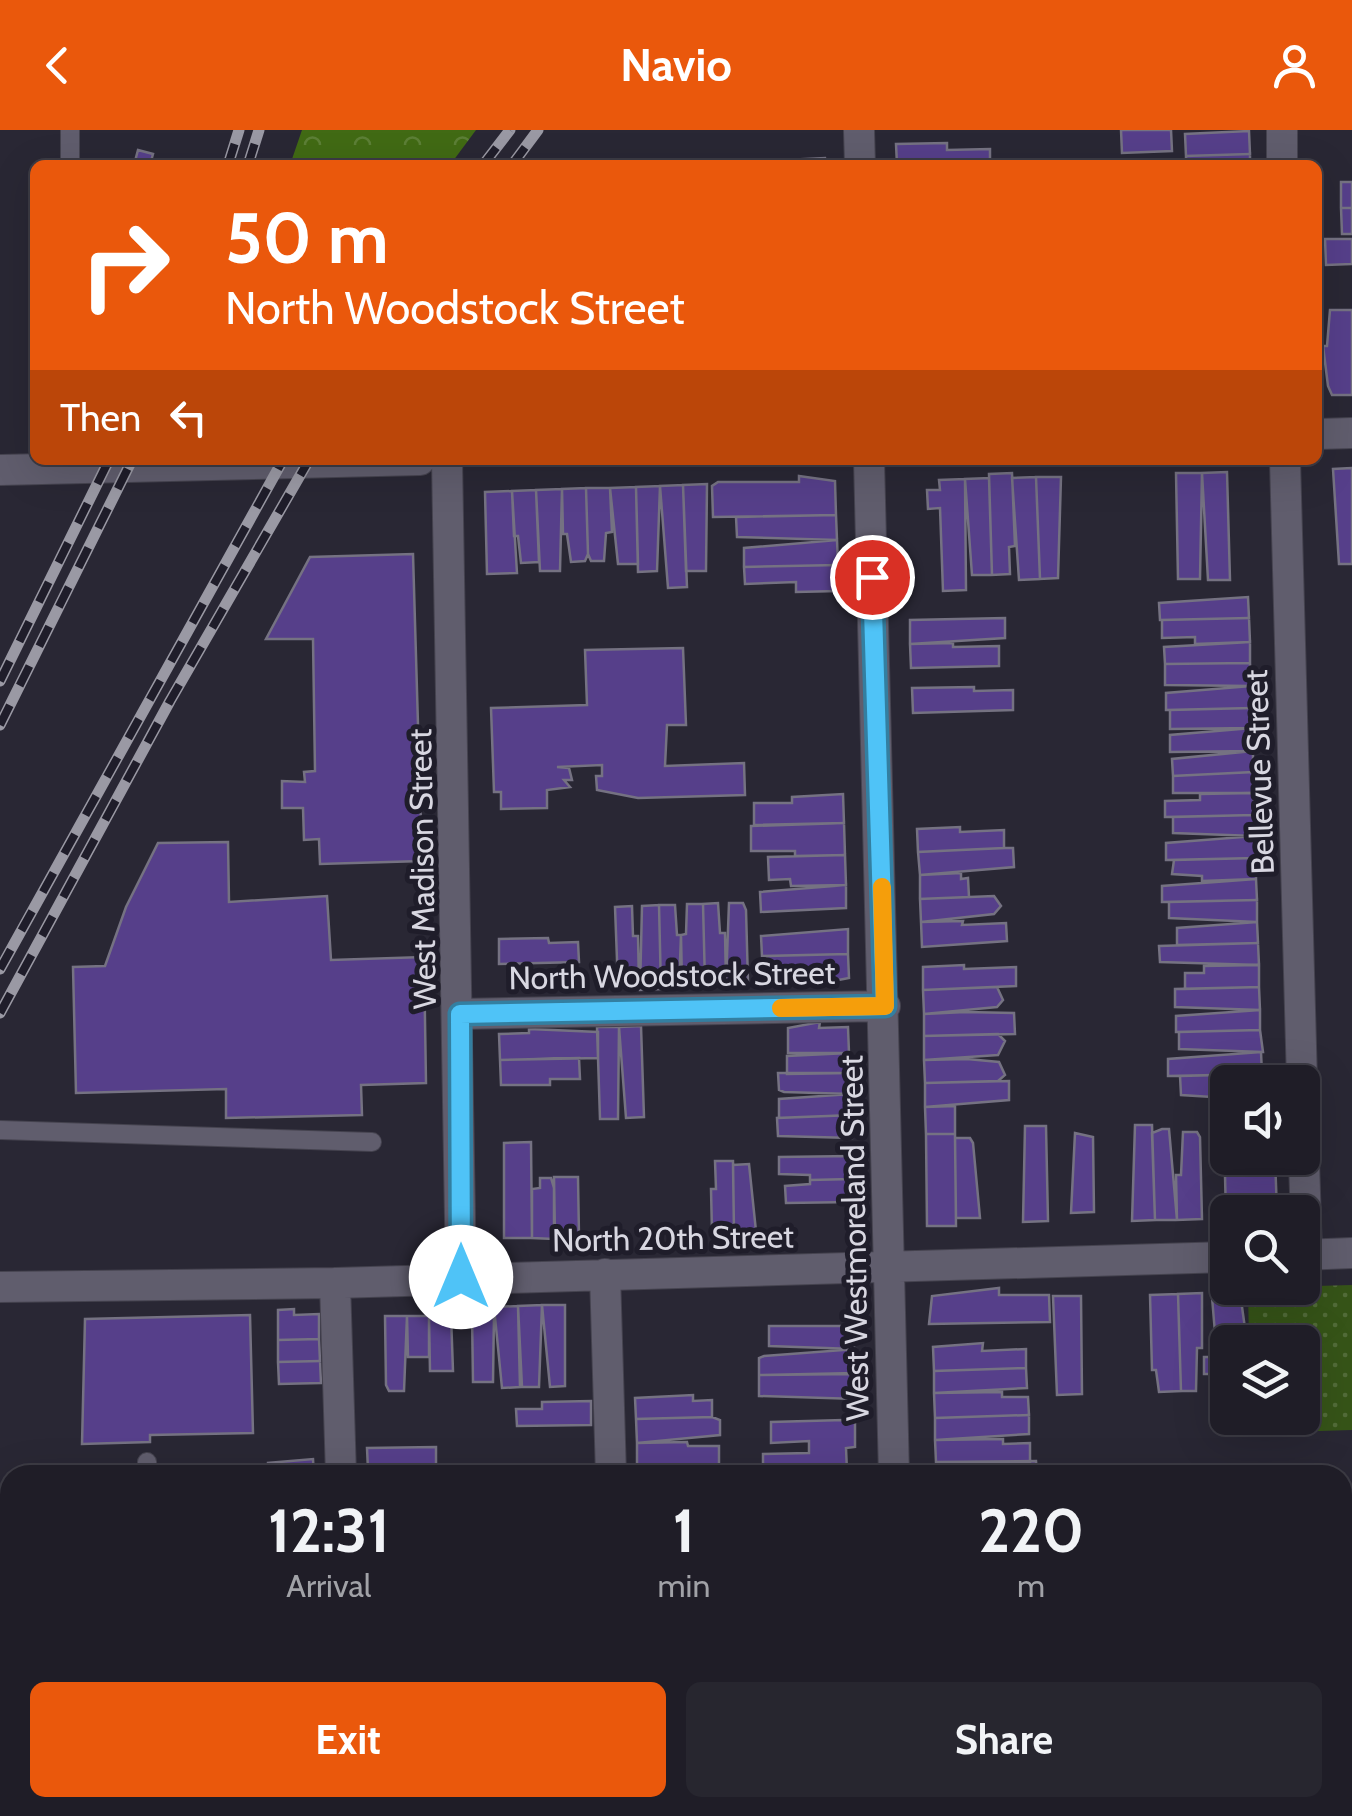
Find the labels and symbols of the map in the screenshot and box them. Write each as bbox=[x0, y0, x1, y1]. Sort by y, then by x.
pin bbox=[830, 535, 915, 620]
street label: Bellevue Street bbox=[1236, 669, 1282, 875]
street label: West Madison Street bbox=[400, 728, 444, 1010]
street label: North Woodstock Street bbox=[508, 953, 836, 997]
street label: West Westmoreland Street bbox=[831, 1055, 877, 1421]
street label: North 20th Street bbox=[552, 1216, 794, 1260]
position arrow bbox=[409, 1225, 513, 1329]

